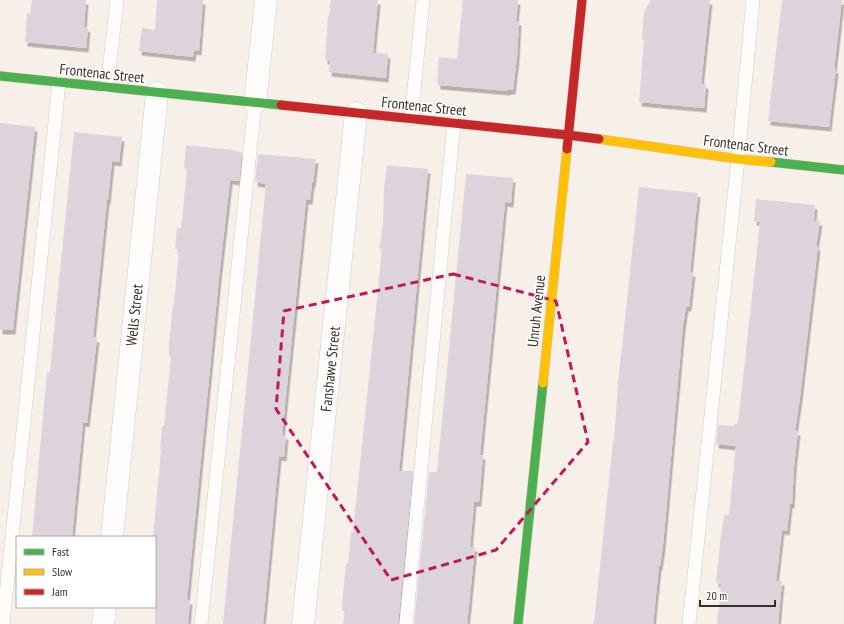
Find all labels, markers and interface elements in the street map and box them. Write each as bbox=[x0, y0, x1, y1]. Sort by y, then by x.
street label: Frontenac Street bbox=[59, 59, 145, 87]
street label: Frontenac Street bbox=[381, 92, 467, 120]
street label: Frontenac Street bbox=[702, 130, 790, 160]
street label: Unruh Avenue bbox=[523, 274, 549, 348]
street label: Wells Street bbox=[121, 283, 147, 347]
street label: Fanshawe Street bbox=[316, 325, 344, 413]
legend bbox=[16, 536, 156, 608]
text: Fast bbox=[52, 544, 70, 559]
text: Slow bbox=[52, 564, 73, 579]
scale bar bbox=[700, 582, 775, 608]
text: Jam bbox=[51, 584, 68, 599]
text: 20 m bbox=[706, 588, 727, 603]

